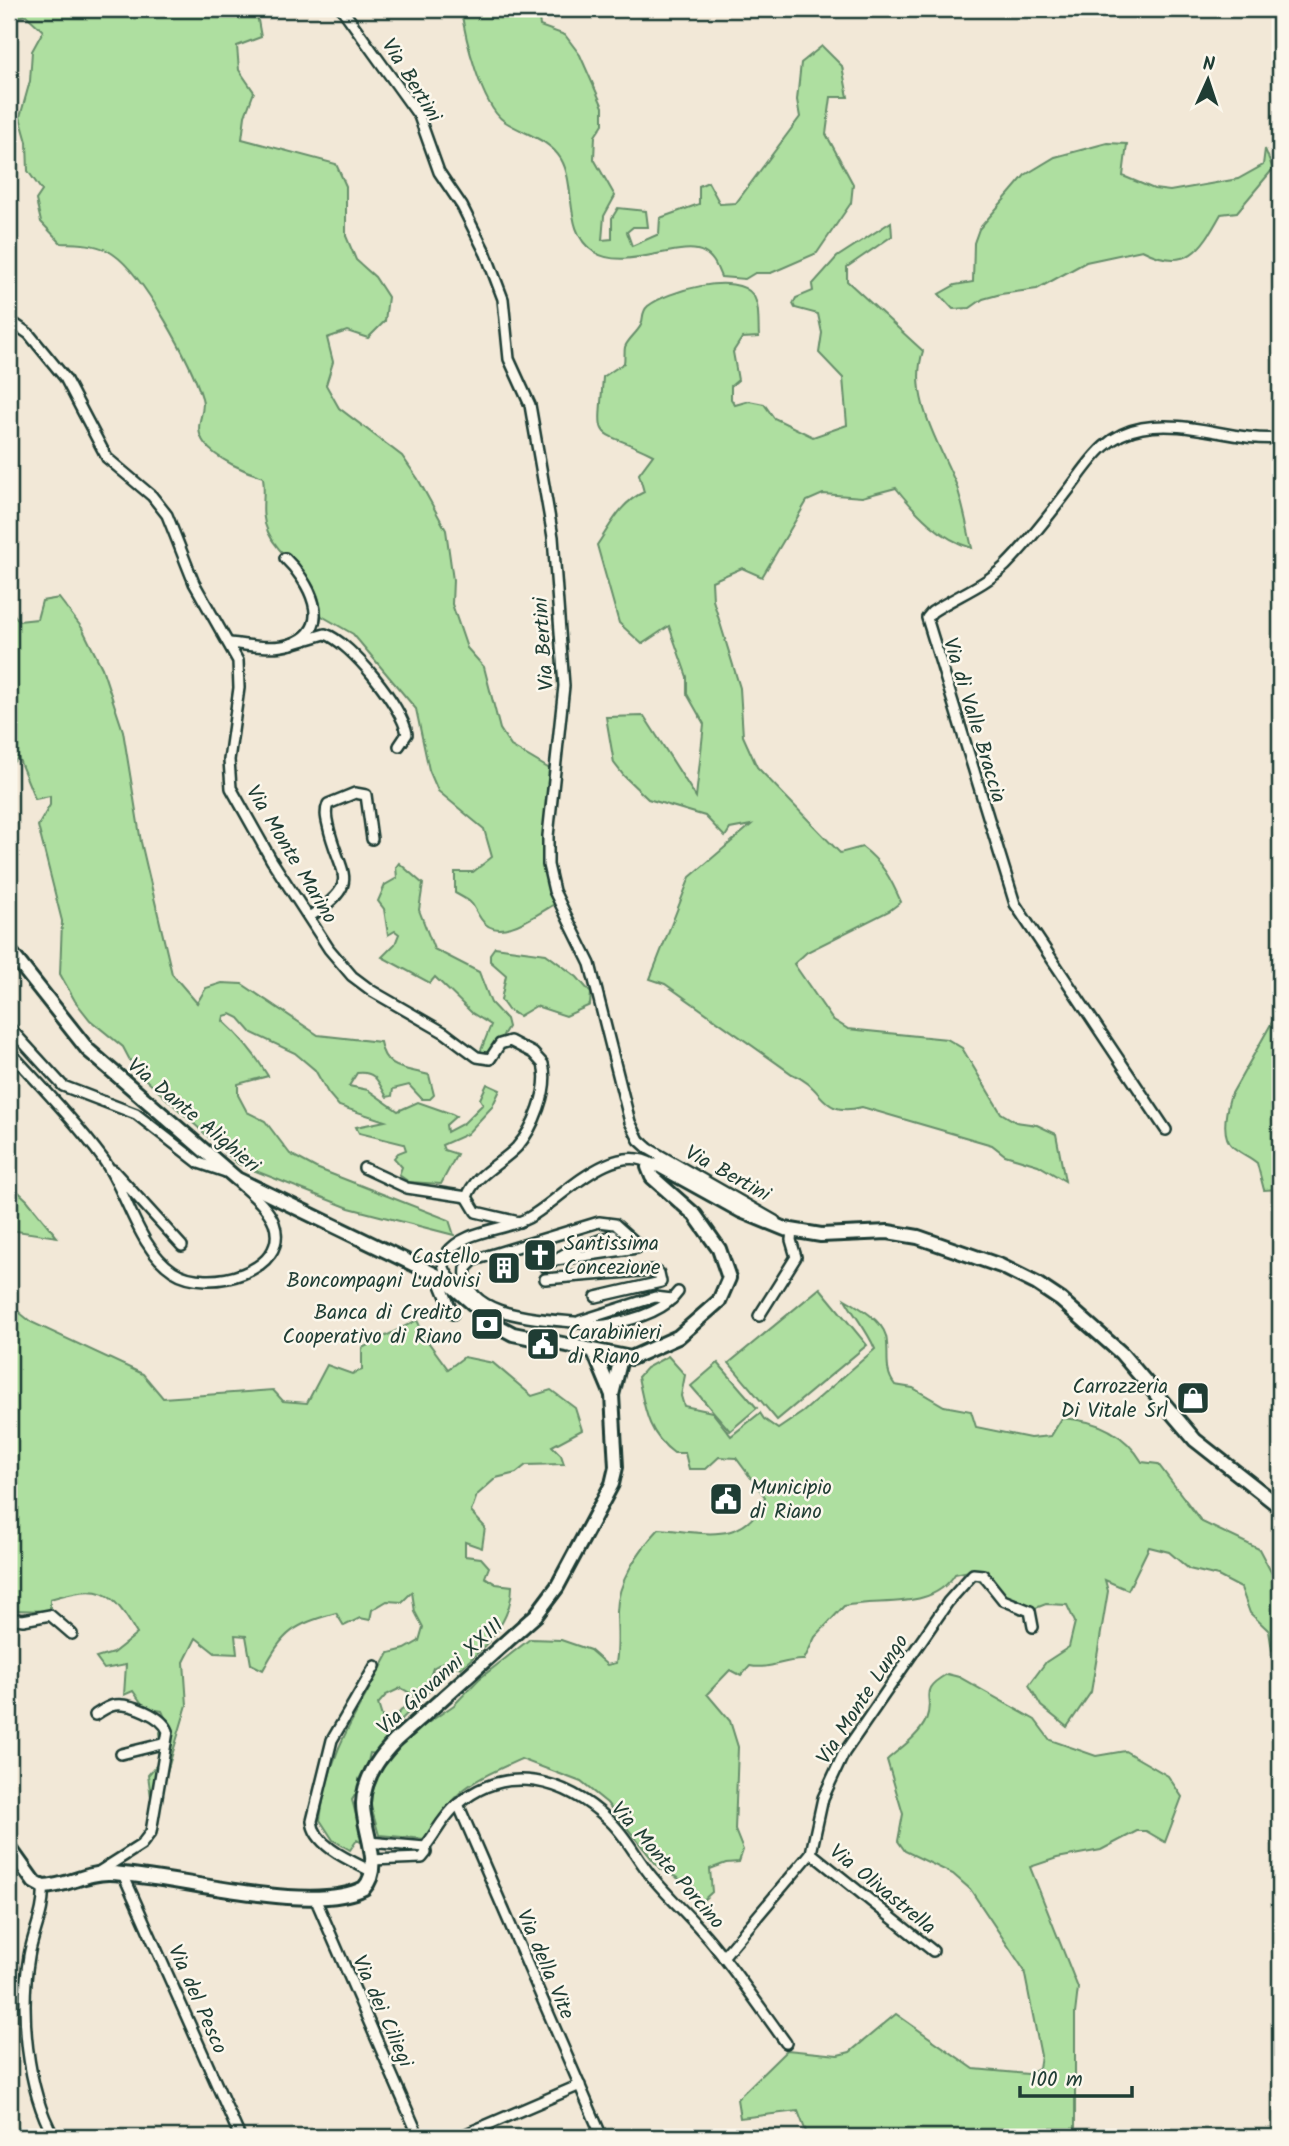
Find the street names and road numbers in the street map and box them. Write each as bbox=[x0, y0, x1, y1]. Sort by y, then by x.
street label: Via Bertini bbox=[372, 32, 450, 130]
street label: Via Bertini bbox=[525, 595, 564, 692]
street label: Via di Valle Braccia bbox=[933, 634, 1014, 807]
street label: Via Monte Marino bbox=[236, 779, 345, 930]
street label: Via Dante Alighieri bbox=[119, 1050, 268, 1183]
street label: Via Bertini bbox=[678, 1137, 777, 1212]
street label: Via Giovanni XXIII bbox=[370, 1611, 512, 1744]
street label: Via Monte Lungo bbox=[809, 1628, 918, 1772]
street label: Via Monte Porcino bbox=[602, 1795, 732, 1937]
street label: Via Olivastrella bbox=[821, 1837, 943, 1944]
street label: Via della Vite bbox=[507, 1904, 583, 2025]
street label: Via del Pesco bbox=[158, 1940, 235, 2060]
street label: Via dei Ciliegi bbox=[342, 1950, 421, 2074]

